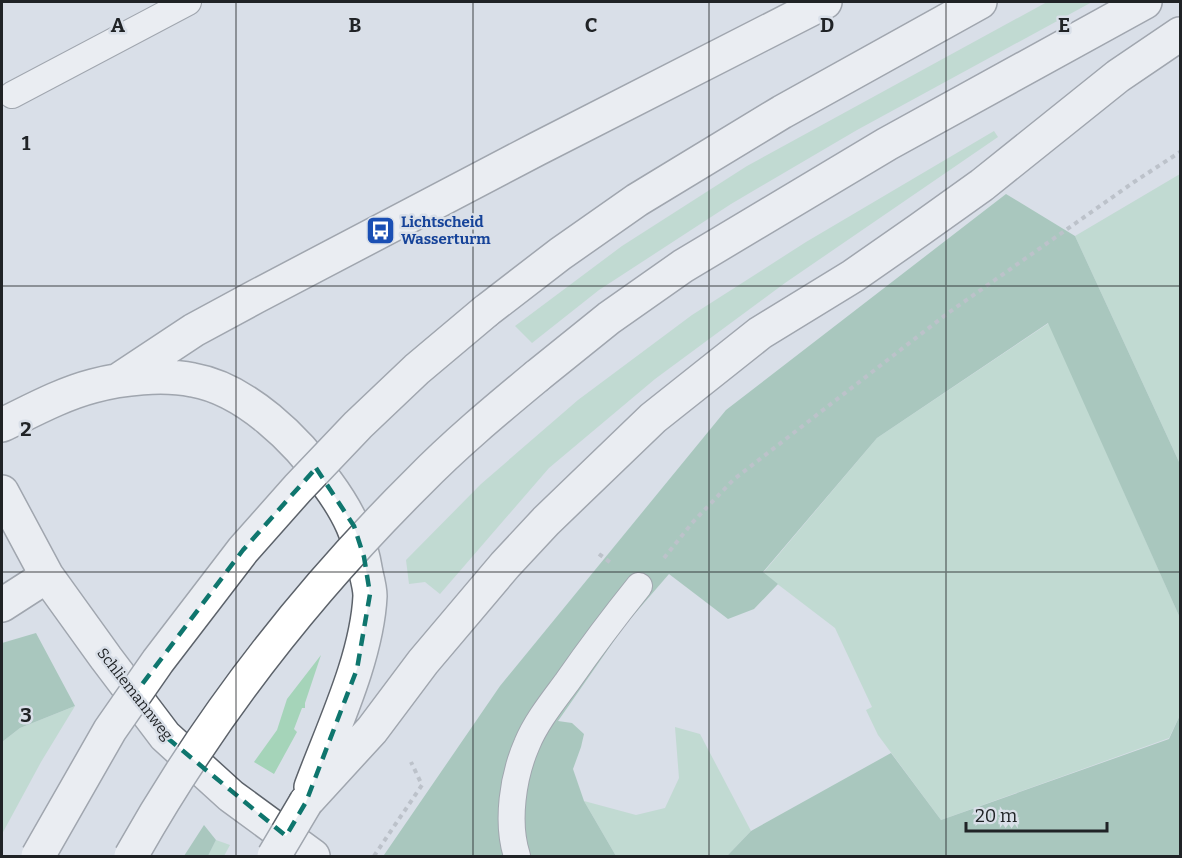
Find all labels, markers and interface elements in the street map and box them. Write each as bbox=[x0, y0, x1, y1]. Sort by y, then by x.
text: A bbox=[111, 13, 126, 37]
text: B bbox=[349, 13, 362, 37]
text: C bbox=[585, 13, 597, 37]
text: D bbox=[820, 13, 834, 37]
text: E bbox=[1058, 13, 1070, 37]
text: 1 bbox=[22, 131, 31, 155]
place label: Lichtscheid Wasserturm bbox=[401, 213, 491, 248]
bus stop icon: Lichtscheid Wasserturm bbox=[364, 215, 396, 247]
text: 2 bbox=[20, 417, 32, 441]
street label: Schliemannweg bbox=[93, 644, 177, 744]
text: 3 bbox=[20, 703, 32, 727]
scale bar bbox=[966, 795, 1107, 833]
text: 20 m bbox=[975, 805, 1017, 827]

